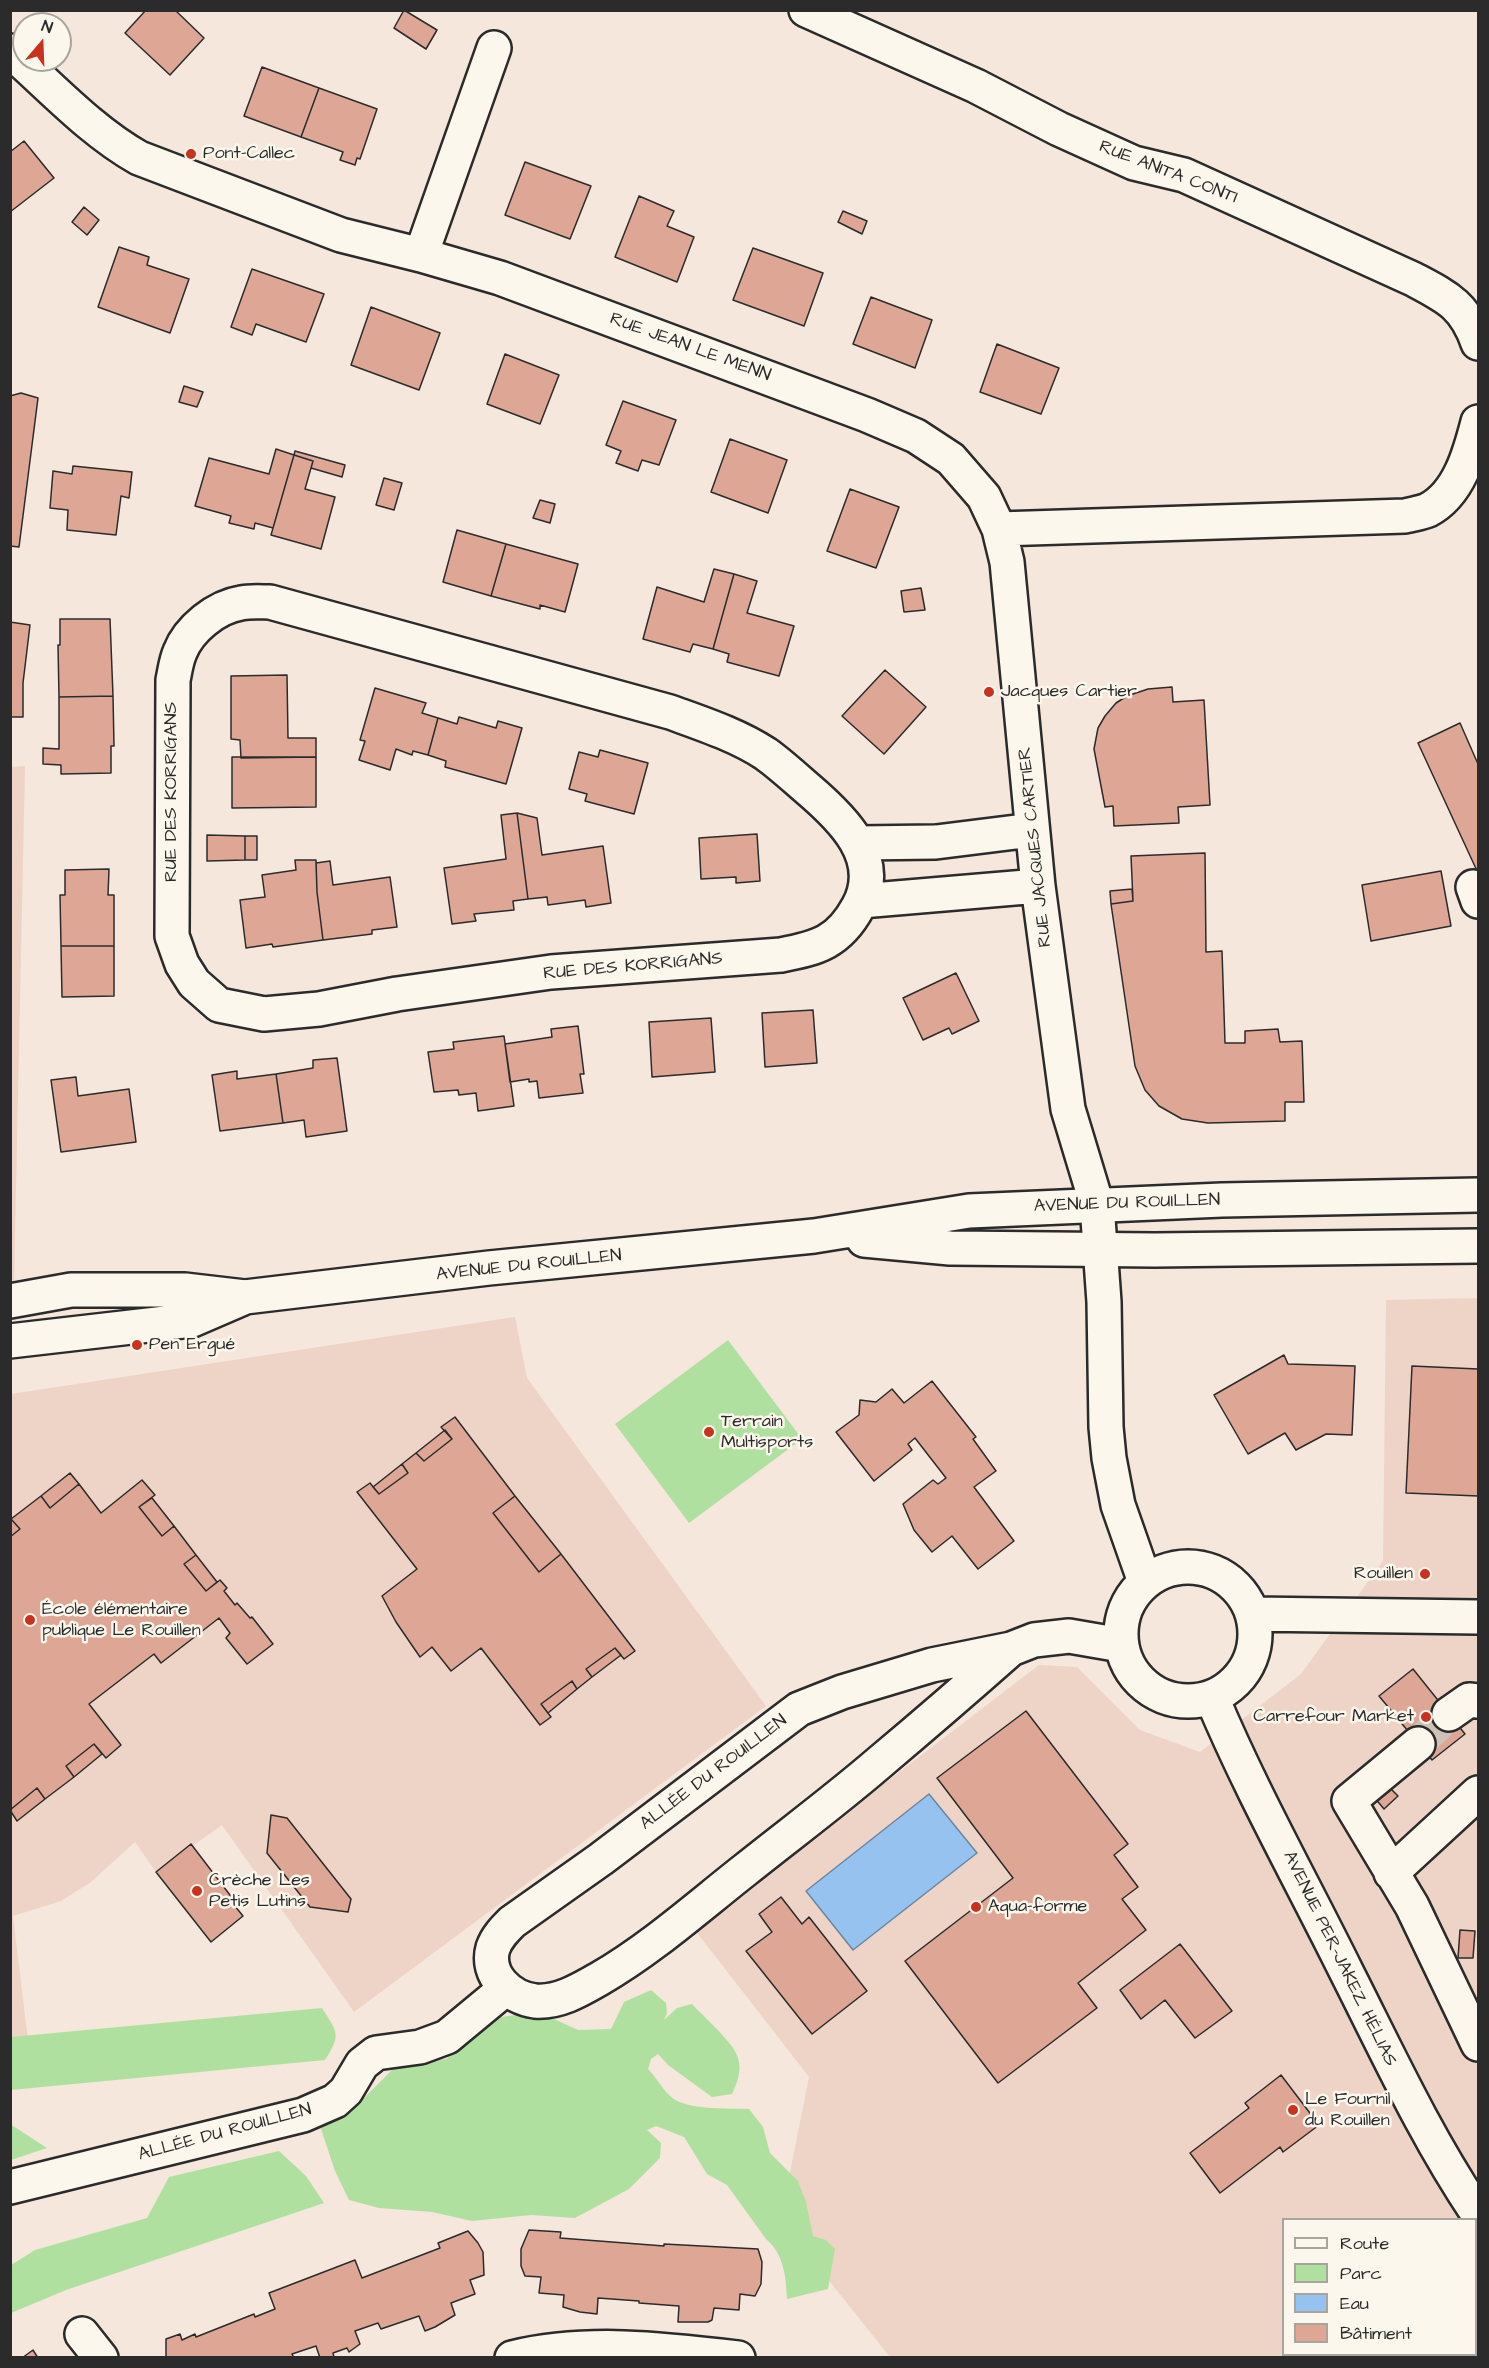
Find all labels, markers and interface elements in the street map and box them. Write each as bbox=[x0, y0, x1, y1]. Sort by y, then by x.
north arrow bbox=[12, 12, 72, 72]
text: N bbox=[39, 15, 56, 39]
street label: RUE ANITA CONTI bbox=[1096, 137, 1240, 209]
place label: Pont-Callec bbox=[203, 143, 295, 165]
marker: Pont-Callec bbox=[184, 147, 198, 161]
street label: RUE JEAN LE MENN bbox=[607, 309, 773, 387]
place label: Jacques Cartier bbox=[1001, 681, 1137, 703]
marker: Jacques Cartier bbox=[982, 685, 996, 699]
street label: RUE DES KORRIGANS bbox=[161, 702, 183, 882]
street label: RUE JACQUES CARTIER bbox=[1015, 746, 1057, 948]
street label: RUE DES KORRIGANS bbox=[542, 948, 724, 986]
street label: AVENUE DU ROUILLEN bbox=[1034, 1190, 1220, 1218]
street label: AVENUE DU ROUILLEN bbox=[435, 1246, 623, 1286]
place label: Pen Ergué bbox=[149, 1334, 235, 1356]
marker: Pen Ergué bbox=[130, 1338, 144, 1352]
place label: Terrain Multisports bbox=[721, 1411, 813, 1454]
marker: Terrain Multisports bbox=[702, 1425, 716, 1439]
place label: Rouillen bbox=[1354, 1563, 1413, 1585]
marker: Rouillen bbox=[1418, 1567, 1432, 1581]
place label: École élémentaire publique Le Rouillen bbox=[42, 1599, 201, 1642]
marker: École élémentaire publique Le Rouillen bbox=[23, 1613, 37, 1627]
place label: Carrefour Market bbox=[1253, 1706, 1414, 1728]
marker: Carrefour Market bbox=[1419, 1710, 1433, 1724]
street label: ALLÉE DU ROUILLEN bbox=[636, 1711, 792, 1835]
street label: AVENUE PER-JAKEZ HÉLIAS bbox=[1277, 1848, 1401, 2070]
place label: Crèche Les Petis Lutins bbox=[209, 1870, 310, 1912]
marker: Crèche Les Petis Lutins bbox=[190, 1884, 204, 1898]
place label: Aqua-forme bbox=[988, 1896, 1087, 1918]
marker: Aqua-forme bbox=[969, 1900, 983, 1914]
place label: Le Fournil du Rouillen bbox=[1305, 2089, 1391, 2132]
street label: ALLÉE DU ROUILLEN bbox=[136, 2099, 314, 2167]
marker: Le Fournil du Rouillen bbox=[1286, 2103, 1300, 2117]
legend bbox=[1282, 2218, 1477, 2356]
text: Route bbox=[1340, 2231, 1389, 2256]
text: Parc bbox=[1340, 2261, 1382, 2286]
text: Eau bbox=[1340, 2291, 1369, 2316]
text: Bâtiment bbox=[1340, 2321, 1412, 2346]

